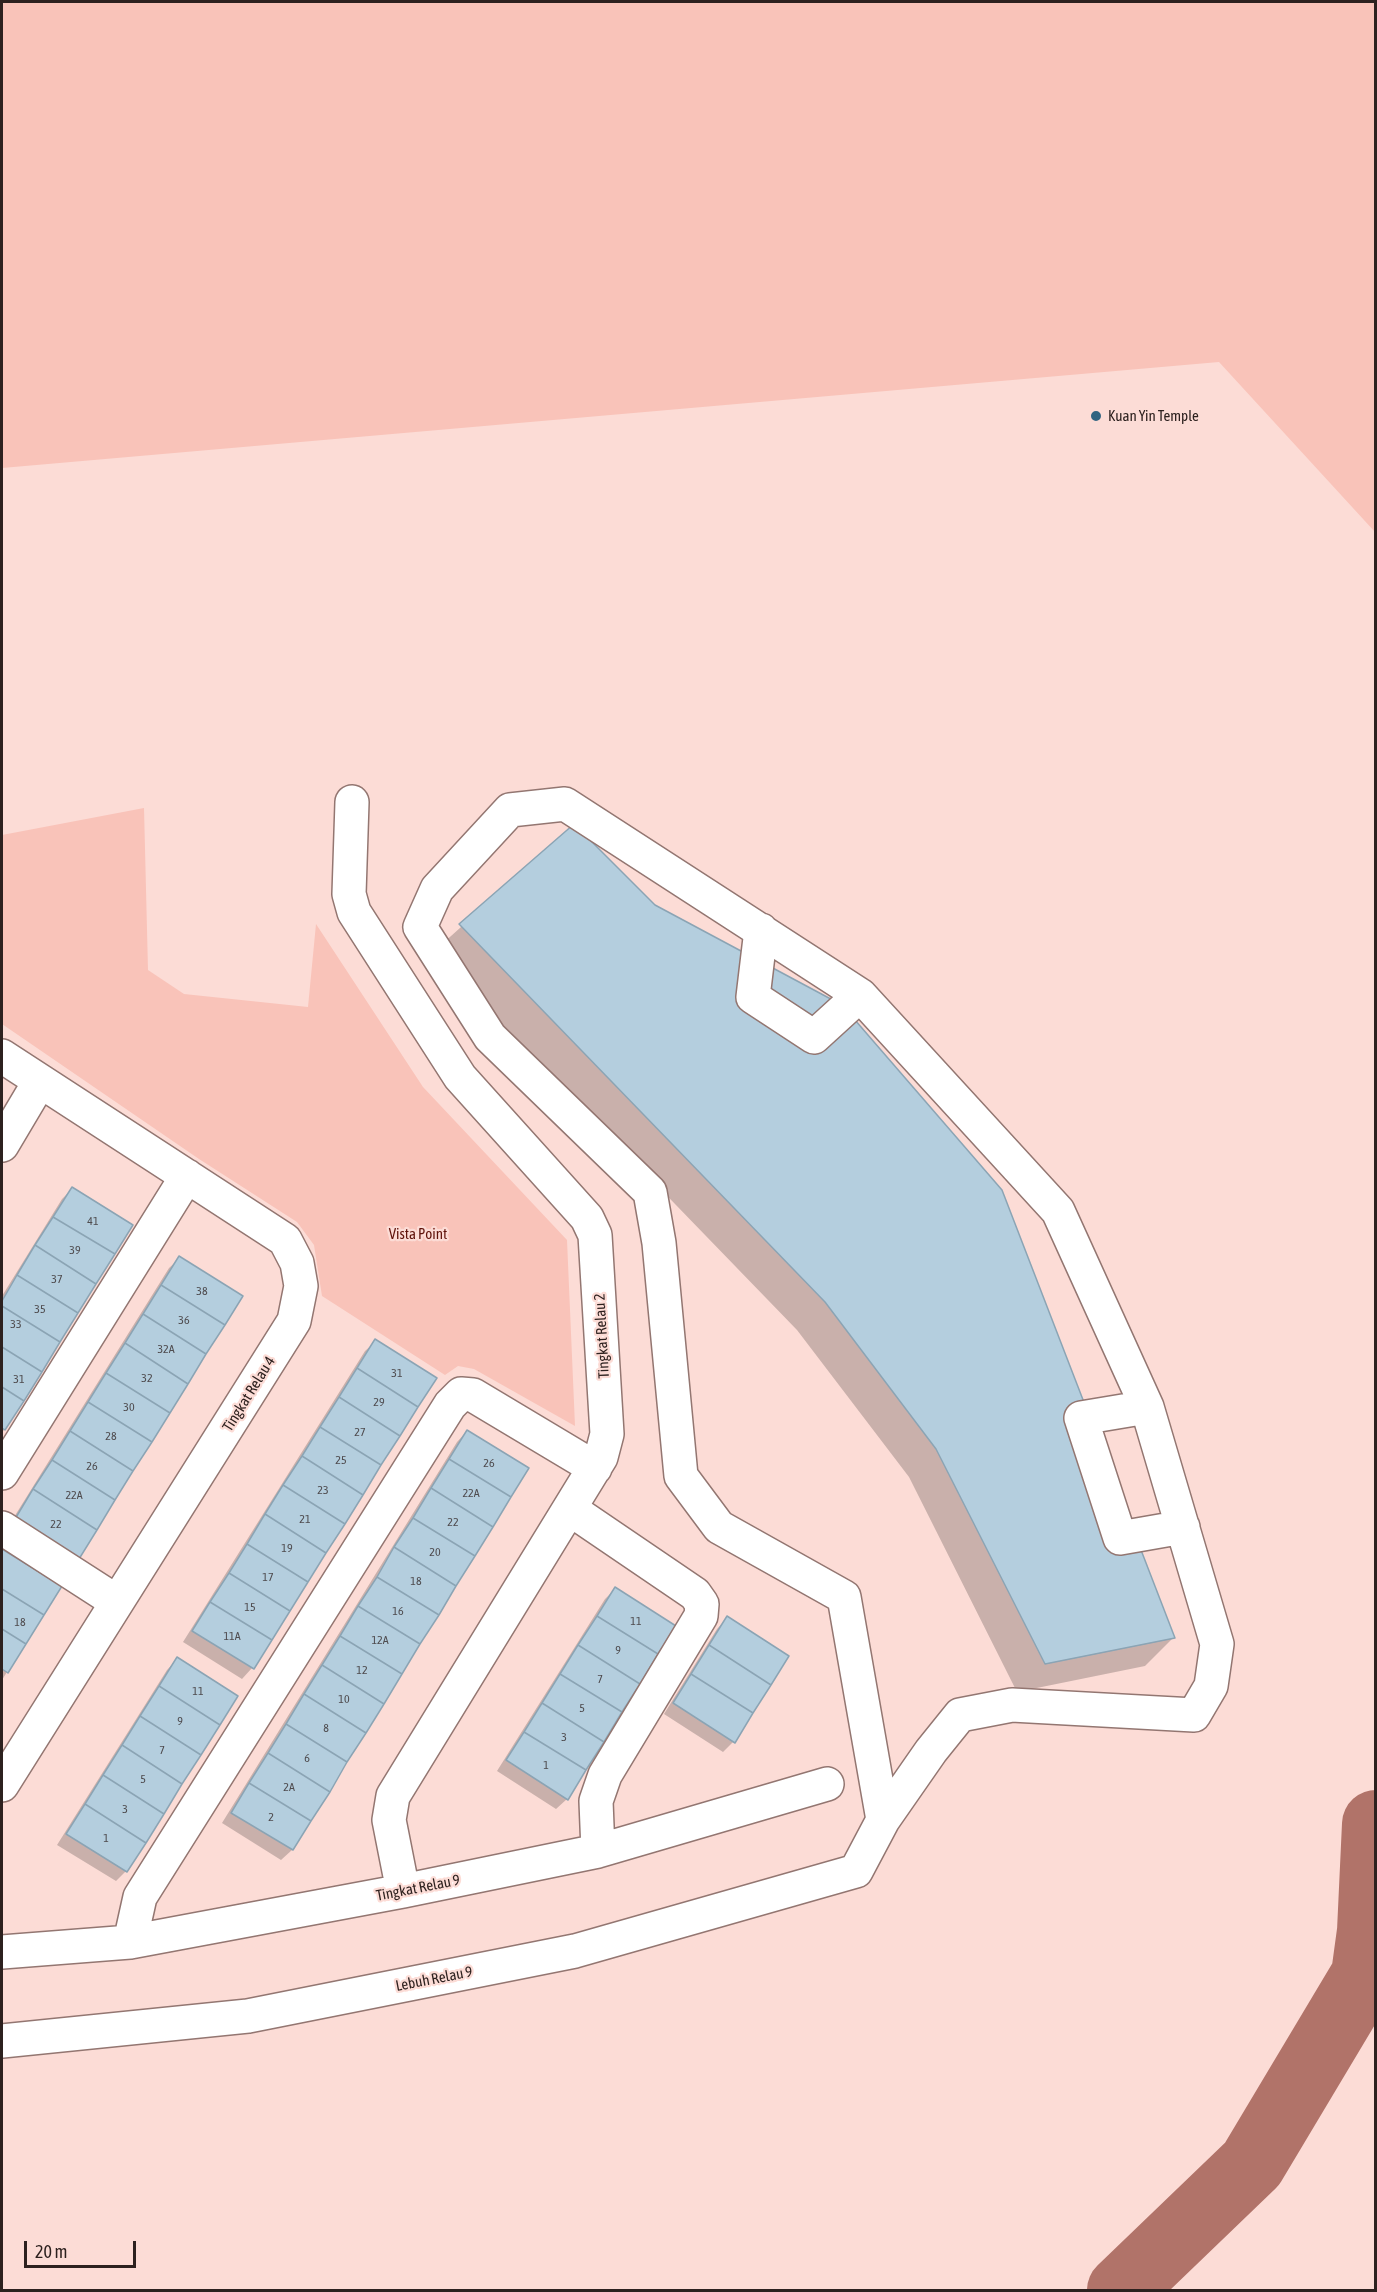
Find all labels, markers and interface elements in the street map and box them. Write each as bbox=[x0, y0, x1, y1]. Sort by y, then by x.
place label: Kuan Yin Temple bbox=[1108, 407, 1199, 425]
marker: Kuan Yin Temple bbox=[1089, 409, 1103, 423]
house number: 41 bbox=[87, 1214, 99, 1228]
park label: Vista Point bbox=[389, 1225, 447, 1243]
house number: 39 bbox=[69, 1243, 81, 1257]
house number: 37 bbox=[51, 1272, 63, 1286]
house number: 38 bbox=[196, 1284, 208, 1298]
street label: Tingkat Relau 2 bbox=[591, 1293, 613, 1379]
house number: 35 bbox=[34, 1302, 46, 1316]
house number: 36 bbox=[178, 1313, 190, 1327]
house number: 33 bbox=[10, 1317, 22, 1331]
house number: 32A bbox=[157, 1342, 175, 1356]
street label: Tingkat Relau 4 bbox=[219, 1353, 279, 1435]
house number: 31 bbox=[391, 1366, 403, 1380]
house number: 32 bbox=[141, 1371, 153, 1385]
house number: 31 bbox=[13, 1372, 25, 1386]
house number: 29 bbox=[373, 1395, 385, 1409]
house number: 30 bbox=[123, 1400, 135, 1414]
house number: 27 bbox=[354, 1425, 366, 1439]
house number: 28 bbox=[105, 1429, 117, 1443]
house number: 25 bbox=[335, 1453, 347, 1467]
house number: 26 bbox=[483, 1456, 495, 1470]
house number: 26 bbox=[86, 1459, 98, 1473]
house number: 23 bbox=[317, 1483, 329, 1497]
house number: 22A bbox=[462, 1486, 480, 1500]
house number: 22A bbox=[65, 1488, 83, 1502]
house number: 21 bbox=[299, 1512, 311, 1526]
house number: 22 bbox=[447, 1515, 459, 1529]
house number: 22 bbox=[50, 1517, 62, 1531]
house number: 19 bbox=[281, 1541, 293, 1555]
house number: 20 bbox=[429, 1545, 441, 1559]
house number: 17 bbox=[262, 1570, 274, 1584]
house number: 18 bbox=[410, 1574, 422, 1588]
house number: 15 bbox=[244, 1600, 256, 1614]
house number: 16 bbox=[392, 1604, 404, 1618]
house number: 11 bbox=[630, 1614, 642, 1628]
house number: 18 bbox=[14, 1615, 26, 1629]
house number: 11A bbox=[223, 1629, 241, 1643]
house number: 12A bbox=[371, 1633, 389, 1647]
house number: 9 bbox=[615, 1643, 621, 1657]
house number: 12 bbox=[356, 1663, 368, 1677]
house number: 7 bbox=[597, 1672, 603, 1686]
house number: 11 bbox=[192, 1684, 204, 1698]
house number: 10 bbox=[338, 1692, 350, 1706]
house number: 5 bbox=[579, 1701, 585, 1715]
house number: 9 bbox=[177, 1714, 183, 1728]
house number: 8 bbox=[323, 1721, 329, 1735]
house number: 3 bbox=[561, 1730, 567, 1744]
house number: 7 bbox=[159, 1743, 165, 1757]
house number: 6 bbox=[304, 1751, 310, 1765]
house number: 1 bbox=[543, 1758, 549, 1772]
house number: 5 bbox=[140, 1772, 146, 1786]
house number: 2A bbox=[283, 1780, 295, 1794]
house number: 3 bbox=[122, 1802, 128, 1816]
house number: 2 bbox=[268, 1810, 274, 1824]
house number: 1 bbox=[103, 1831, 109, 1845]
street label: Tingkat Relau 9 bbox=[375, 1871, 461, 1905]
street label: Lebuh Relau 9 bbox=[394, 1963, 474, 1995]
scale bar bbox=[27, 2229, 140, 2267]
text: 20 m bbox=[35, 2241, 67, 2262]

